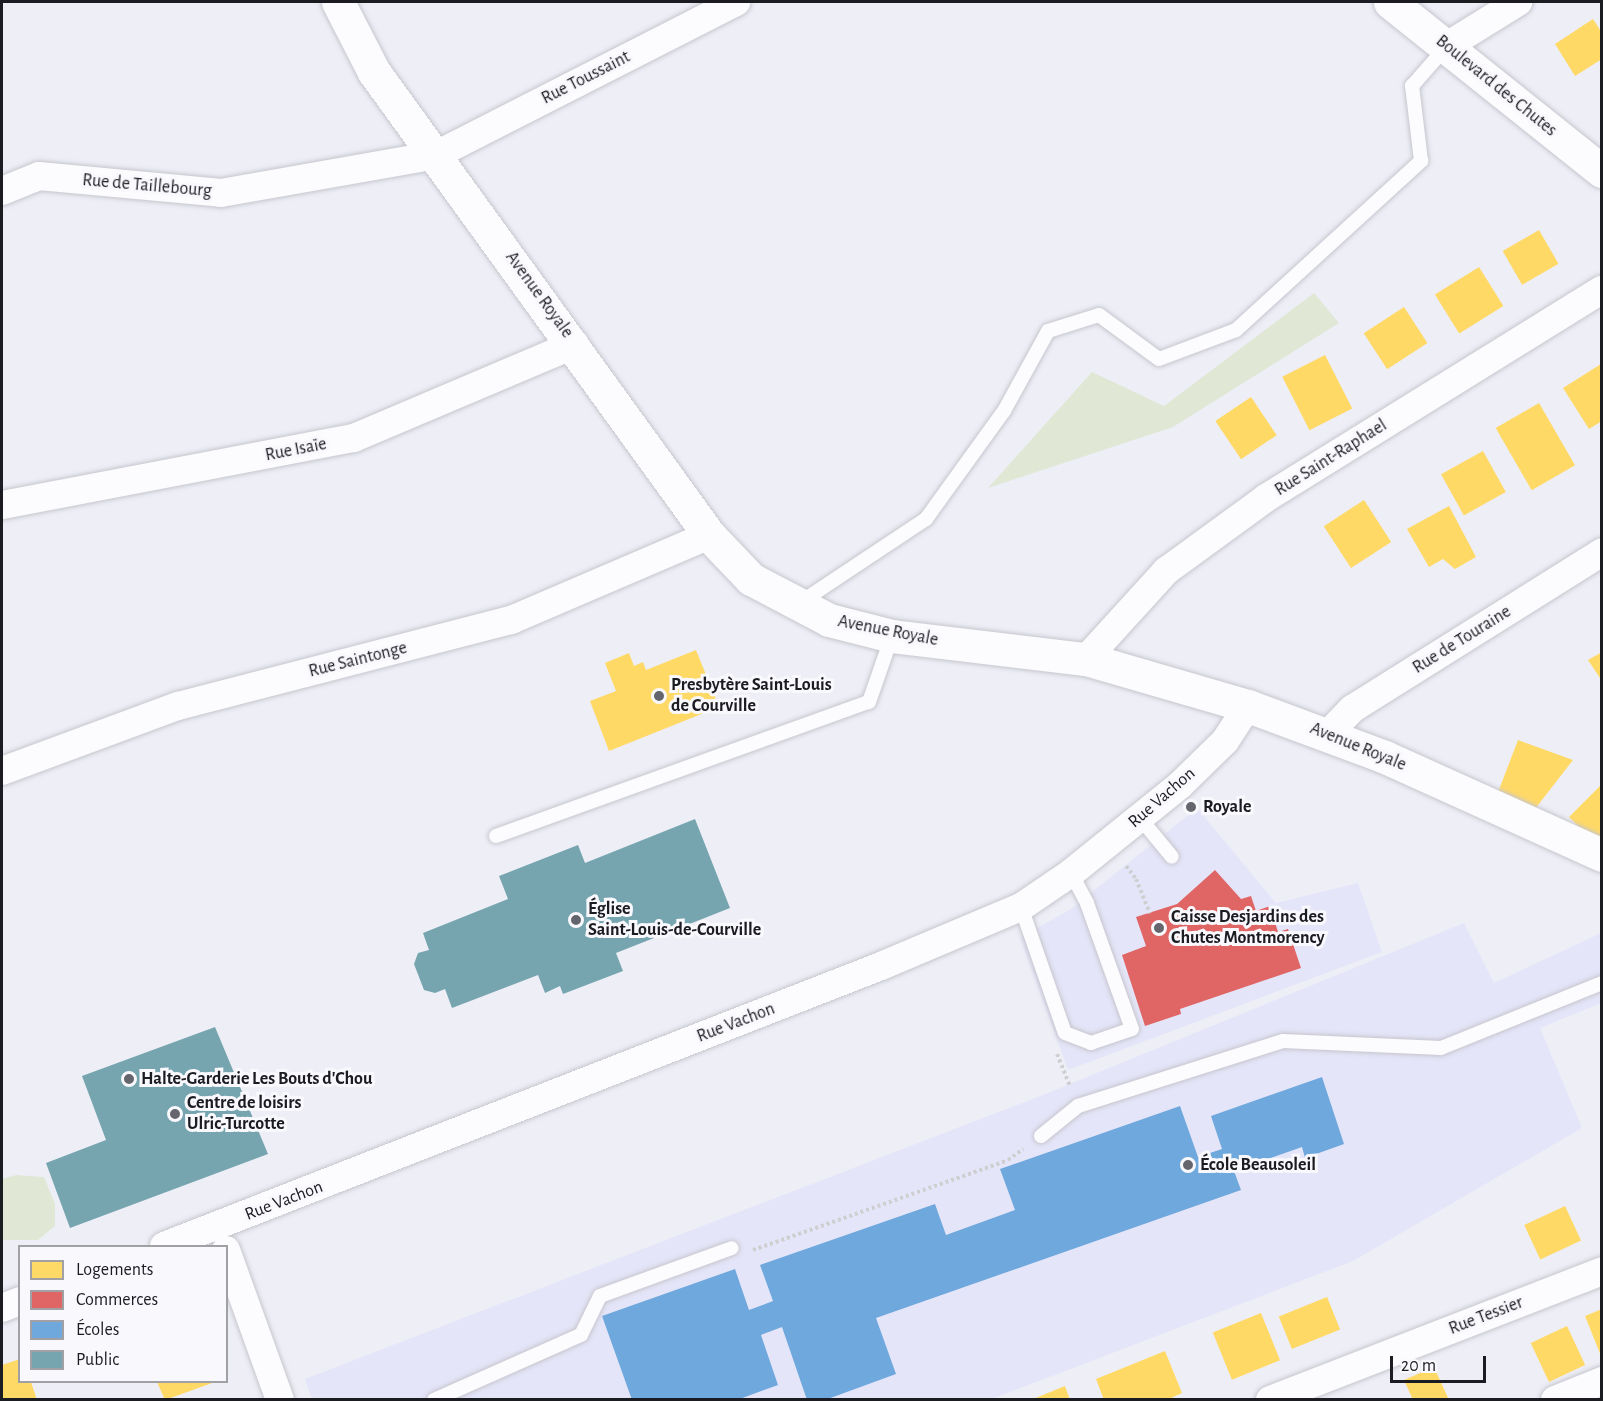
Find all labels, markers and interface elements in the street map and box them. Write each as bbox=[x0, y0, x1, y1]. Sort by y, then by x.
street label: Boulevard des Chutes bbox=[1431, 31, 1561, 141]
street label: Rue Toussaint bbox=[538, 46, 634, 110]
street label: Rue de Taillebourg bbox=[81, 170, 213, 202]
street label: Avenue Royale bbox=[500, 247, 578, 343]
street label: Rue Saint-Raphael bbox=[1271, 415, 1391, 501]
street label: Rue Isaïe bbox=[263, 433, 329, 467]
street label: Rue de Touraine bbox=[1409, 601, 1515, 679]
street label: Avenue Royale bbox=[836, 611, 940, 651]
street label: Rue Saintonge bbox=[307, 637, 409, 683]
place label: Presbytère Saint-Louis de Courville bbox=[671, 675, 832, 718]
marker: Presbytère Saint-Louis de Courville bbox=[652, 689, 666, 703]
street label: Avenue Royale bbox=[1307, 718, 1409, 776]
street label: Rue Vachon bbox=[1124, 763, 1200, 833]
place label: Royale bbox=[1203, 796, 1251, 818]
marker: Royale bbox=[1184, 800, 1198, 814]
place label: Église Saint-Louis-de-Courville bbox=[588, 899, 761, 942]
place label: Caisse Desjardins des Chutes Montmorency bbox=[1171, 907, 1324, 950]
marker: Église Saint-Louis-de-Courville bbox=[569, 913, 583, 927]
marker: Caisse Desjardins des Chutes Montmorency bbox=[1152, 921, 1166, 935]
street label: Rue Vachon bbox=[694, 998, 778, 1048]
place label: Halte-Garderie Les Bouts d'Chou bbox=[141, 1068, 372, 1090]
marker: Halte-Garderie Les Bouts d'Chou bbox=[122, 1072, 136, 1086]
place label: Centre de loisirs Ulric-Turcotte bbox=[187, 1093, 301, 1136]
marker: Centre de loisirs Ulric-Turcotte bbox=[168, 1107, 182, 1121]
place label: École Beausoleil bbox=[1200, 1154, 1316, 1176]
marker: École Beausoleil bbox=[1181, 1158, 1195, 1172]
street label: Rue Vachon bbox=[242, 1176, 326, 1226]
legend bbox=[18, 1245, 228, 1383]
text: Logements bbox=[76, 1261, 154, 1279]
text: Commerces bbox=[76, 1291, 158, 1309]
street label: Rue Tessier bbox=[1446, 1292, 1526, 1340]
text: Écoles bbox=[76, 1321, 119, 1339]
scale bar bbox=[1393, 1344, 1489, 1382]
text: Public bbox=[76, 1351, 119, 1369]
text: 20 m bbox=[1401, 1357, 1436, 1375]

